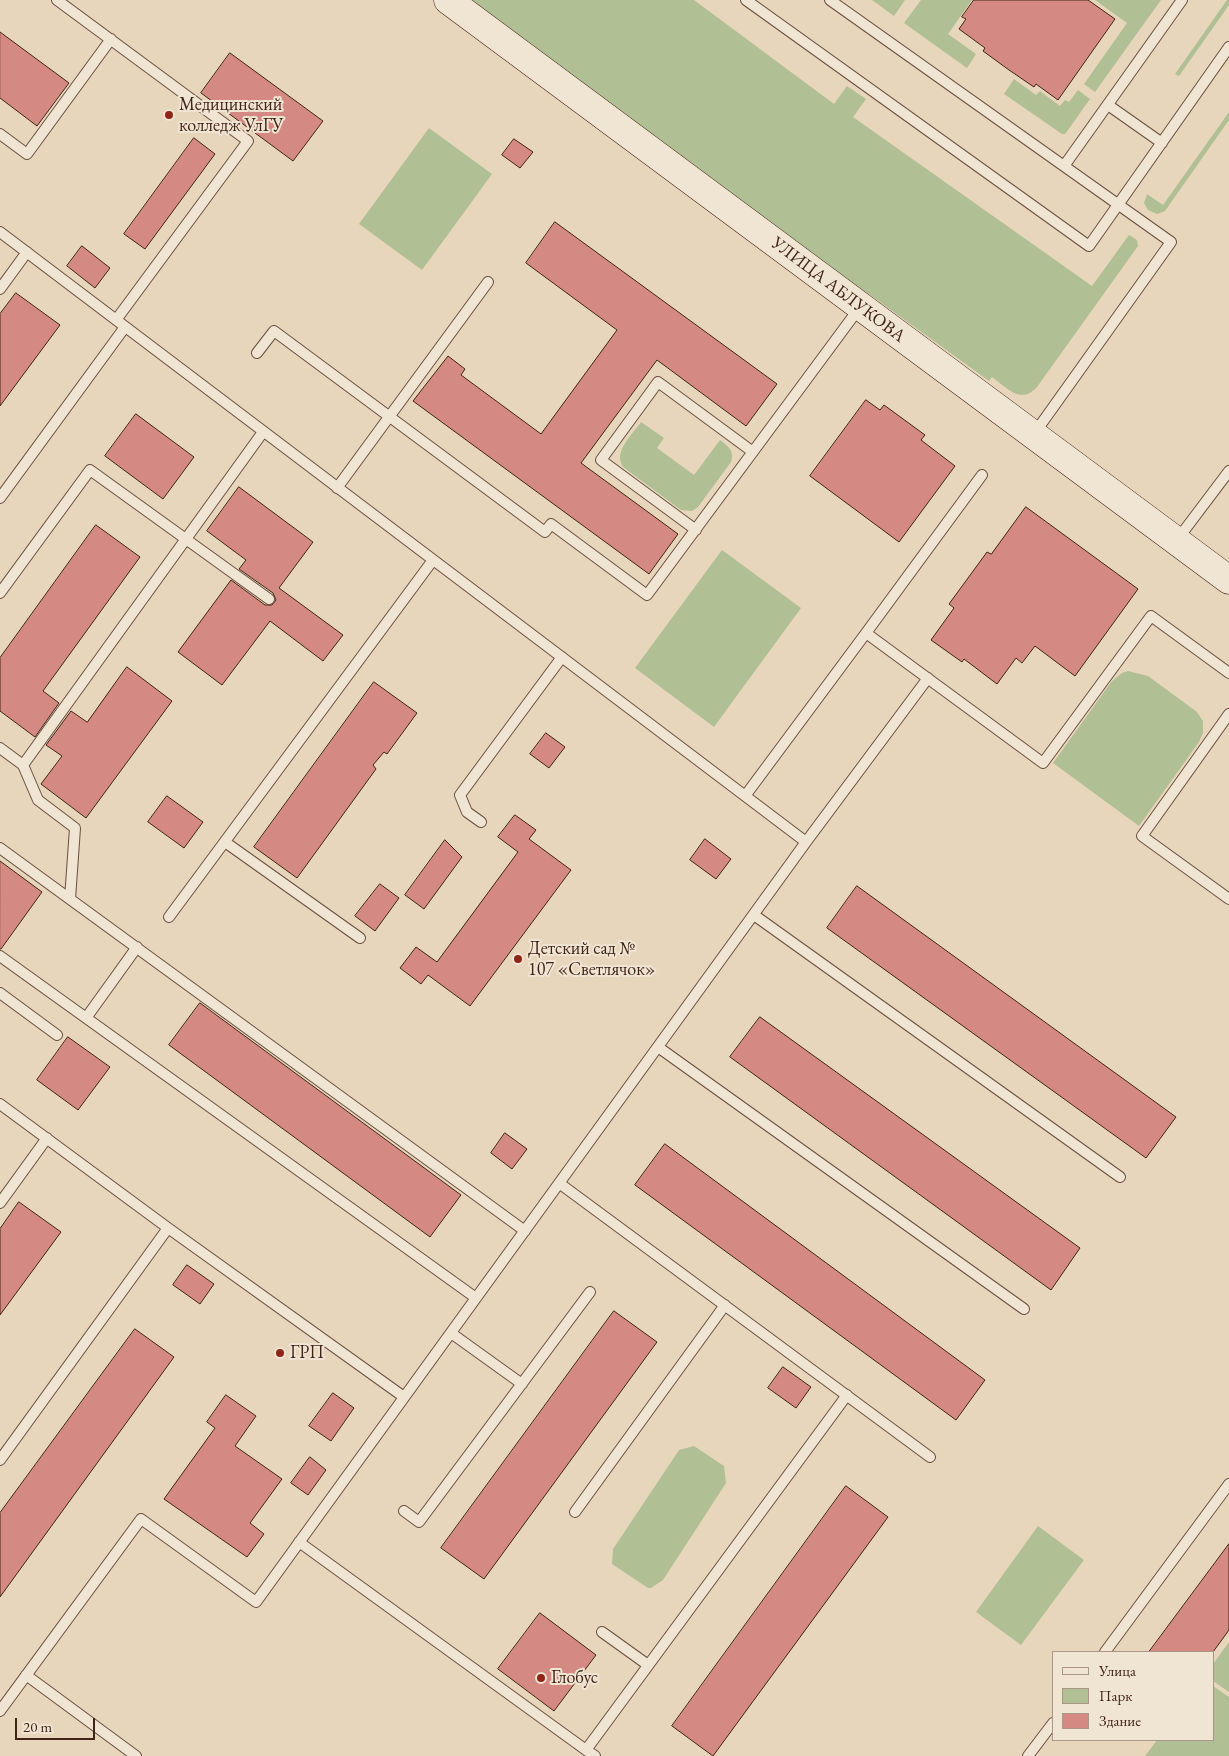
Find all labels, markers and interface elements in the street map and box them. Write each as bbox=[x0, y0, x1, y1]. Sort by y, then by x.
place label: Медицинский колледж УлГУ bbox=[179, 94, 284, 136]
marker: Медицинский колледж УлГУ bbox=[163, 109, 175, 121]
street label: УЛИЦА АБЛУКОВА bbox=[767, 233, 909, 347]
place label: Детский сад № 107 «Светлячок» bbox=[528, 938, 656, 981]
marker: Детский сад № 107 «Светлячок» bbox=[512, 953, 524, 965]
place label: ГРП bbox=[290, 1342, 324, 1364]
marker: ГРП bbox=[274, 1347, 286, 1359]
legend bbox=[1052, 1651, 1214, 1741]
text: Улица bbox=[1099, 1661, 1136, 1680]
place label: Глобус bbox=[551, 1667, 598, 1689]
marker: Глобус bbox=[535, 1672, 547, 1684]
text: Парк bbox=[1099, 1686, 1132, 1705]
scale bar bbox=[18, 1708, 98, 1740]
text: Здание bbox=[1099, 1711, 1141, 1730]
text: 20 m bbox=[23, 1717, 52, 1736]

